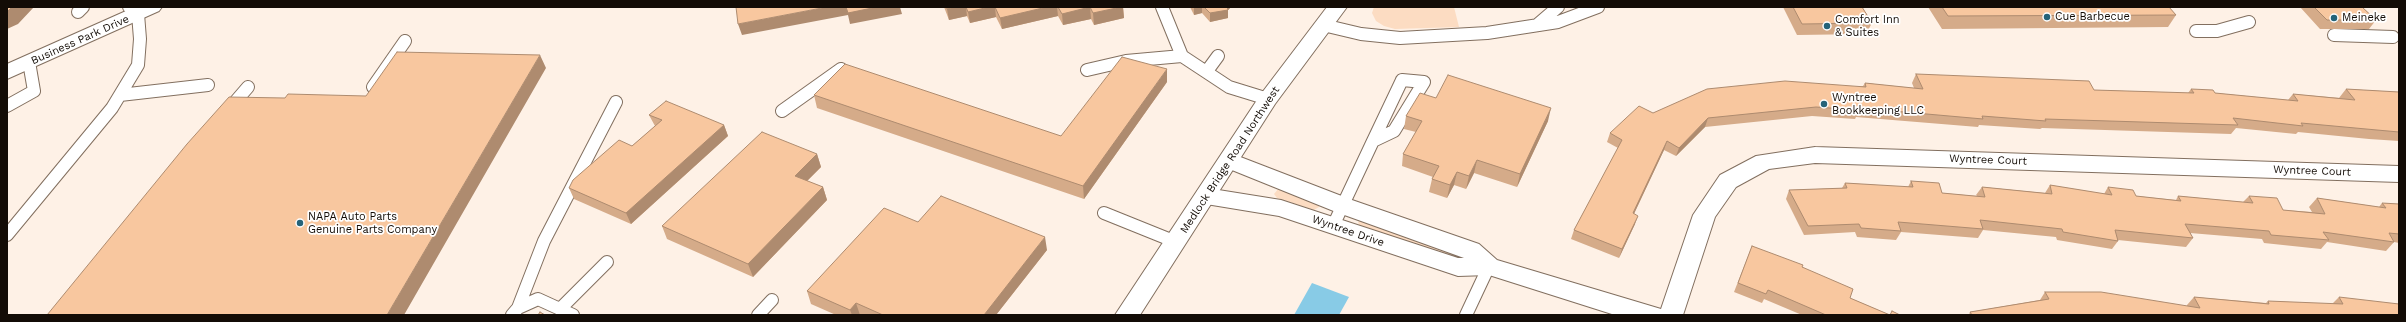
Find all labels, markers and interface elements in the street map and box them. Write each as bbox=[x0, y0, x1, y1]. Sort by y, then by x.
place label: Cue Barbecue bbox=[2055, 10, 2130, 24]
place label: Meineke bbox=[2342, 11, 2386, 25]
street label: Business Park Drive bbox=[29, 12, 131, 68]
marker: Cue Barbecue bbox=[2042, 12, 2052, 22]
place label: Comfort Inn & Suites bbox=[1835, 13, 1900, 39]
marker: Meineke bbox=[2329, 13, 2339, 23]
marker: Comfort Inn & Suites bbox=[1822, 21, 1832, 31]
street label: Medlock Bridge Road Northwest bbox=[1177, 84, 1283, 236]
place label: Wyntree Bookkeeping LLC bbox=[1832, 91, 1924, 117]
marker: Wyntree Bookkeeping LLC bbox=[1819, 99, 1829, 109]
street label: Wyntree Court bbox=[1949, 152, 2027, 168]
street label: Wyntree Court bbox=[2273, 163, 2351, 179]
place label: NAPA Auto Parts Genuine Parts Company bbox=[308, 210, 437, 236]
street label: Wyntree Drive bbox=[1310, 212, 1386, 250]
marker: NAPA Auto Parts Genuine Parts Company bbox=[295, 218, 305, 228]

